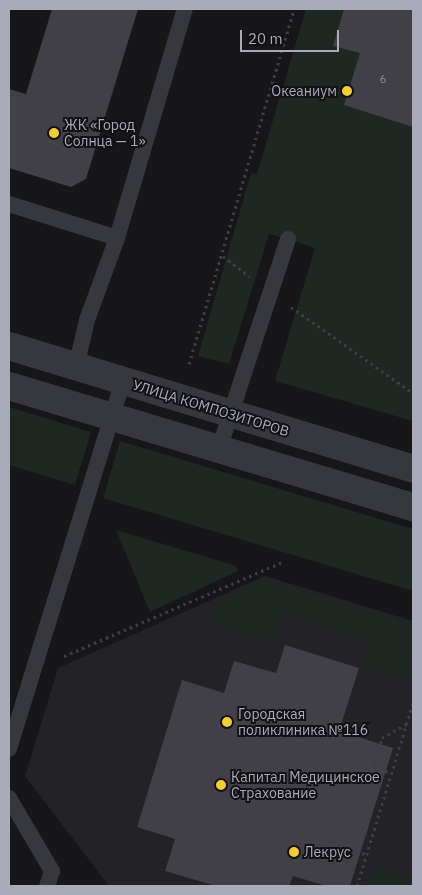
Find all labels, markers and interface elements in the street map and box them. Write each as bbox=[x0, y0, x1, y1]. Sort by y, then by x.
scale bar bbox=[242, 20, 341, 52]
text: 20 m bbox=[248, 29, 283, 48]
house number: 6 bbox=[380, 72, 386, 86]
place label: Океаниум bbox=[271, 83, 337, 99]
marker: Океаниум bbox=[341, 85, 353, 97]
place label: ЖК «Город Солнца — 1» bbox=[64, 117, 146, 150]
marker: ЖК «Город Солнца — 1» bbox=[48, 127, 60, 139]
street label: УЛИЦА КОМПОЗИТОРОВ bbox=[131, 376, 291, 440]
place label: Городская поликлиника №116 bbox=[238, 706, 368, 739]
marker: Городская поликлиника №116 bbox=[220, 715, 234, 729]
place label: Капитал Медицинское Страхование bbox=[231, 769, 380, 802]
marker: Капитал Медицинское Страхование bbox=[215, 779, 227, 791]
place label: Лекрус bbox=[304, 844, 351, 860]
marker: Лекрус bbox=[288, 846, 300, 858]

